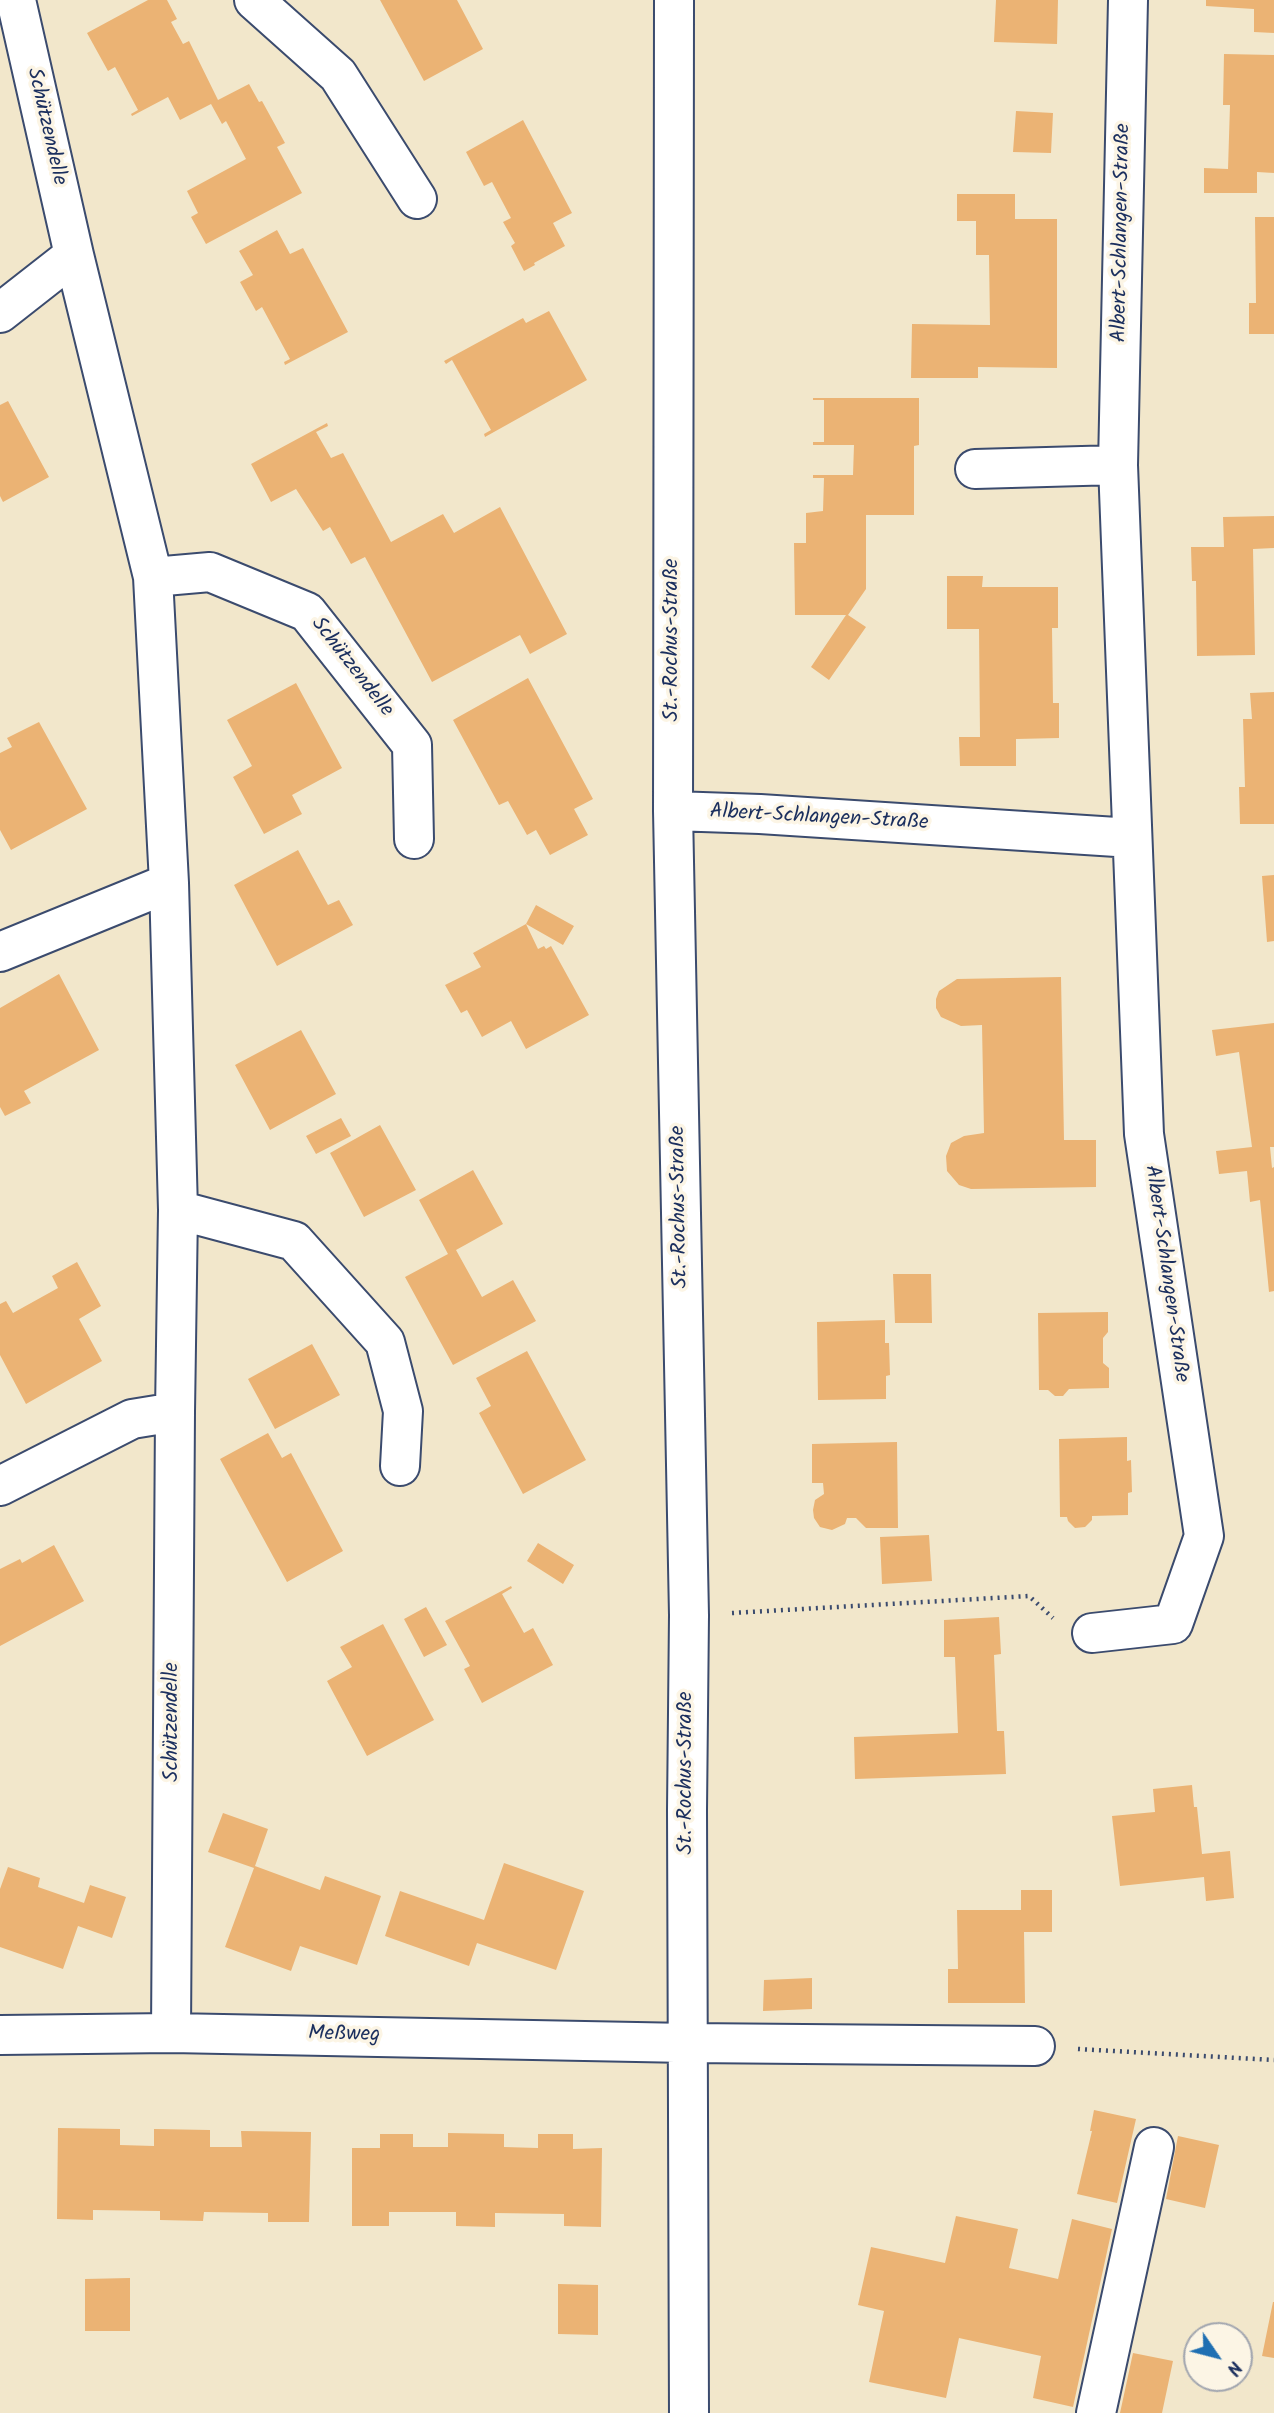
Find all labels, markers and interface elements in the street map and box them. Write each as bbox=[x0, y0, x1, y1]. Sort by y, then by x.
street label: Schützendelle bbox=[19, 66, 71, 188]
street label: Albert-Schlangen-Straße bbox=[1108, 123, 1138, 343]
street label: St.-Rochus-Straße bbox=[660, 559, 686, 721]
street label: Schützendelle bbox=[304, 613, 398, 723]
street label: Albert-Schlangen-Straße bbox=[709, 801, 929, 837]
street label: St.-Rochus-Straße bbox=[667, 1125, 695, 1289]
street label: Albert-Schlangen-Straße bbox=[1137, 1164, 1193, 1384]
street label: Schützendelle bbox=[160, 1662, 186, 1782]
street label: St.-Rochus-Straße bbox=[674, 1692, 700, 1854]
street label: Meßweg bbox=[308, 2023, 380, 2049]
north arrow bbox=[1183, 2322, 1253, 2392]
text: N bbox=[1218, 2354, 1249, 2381]

